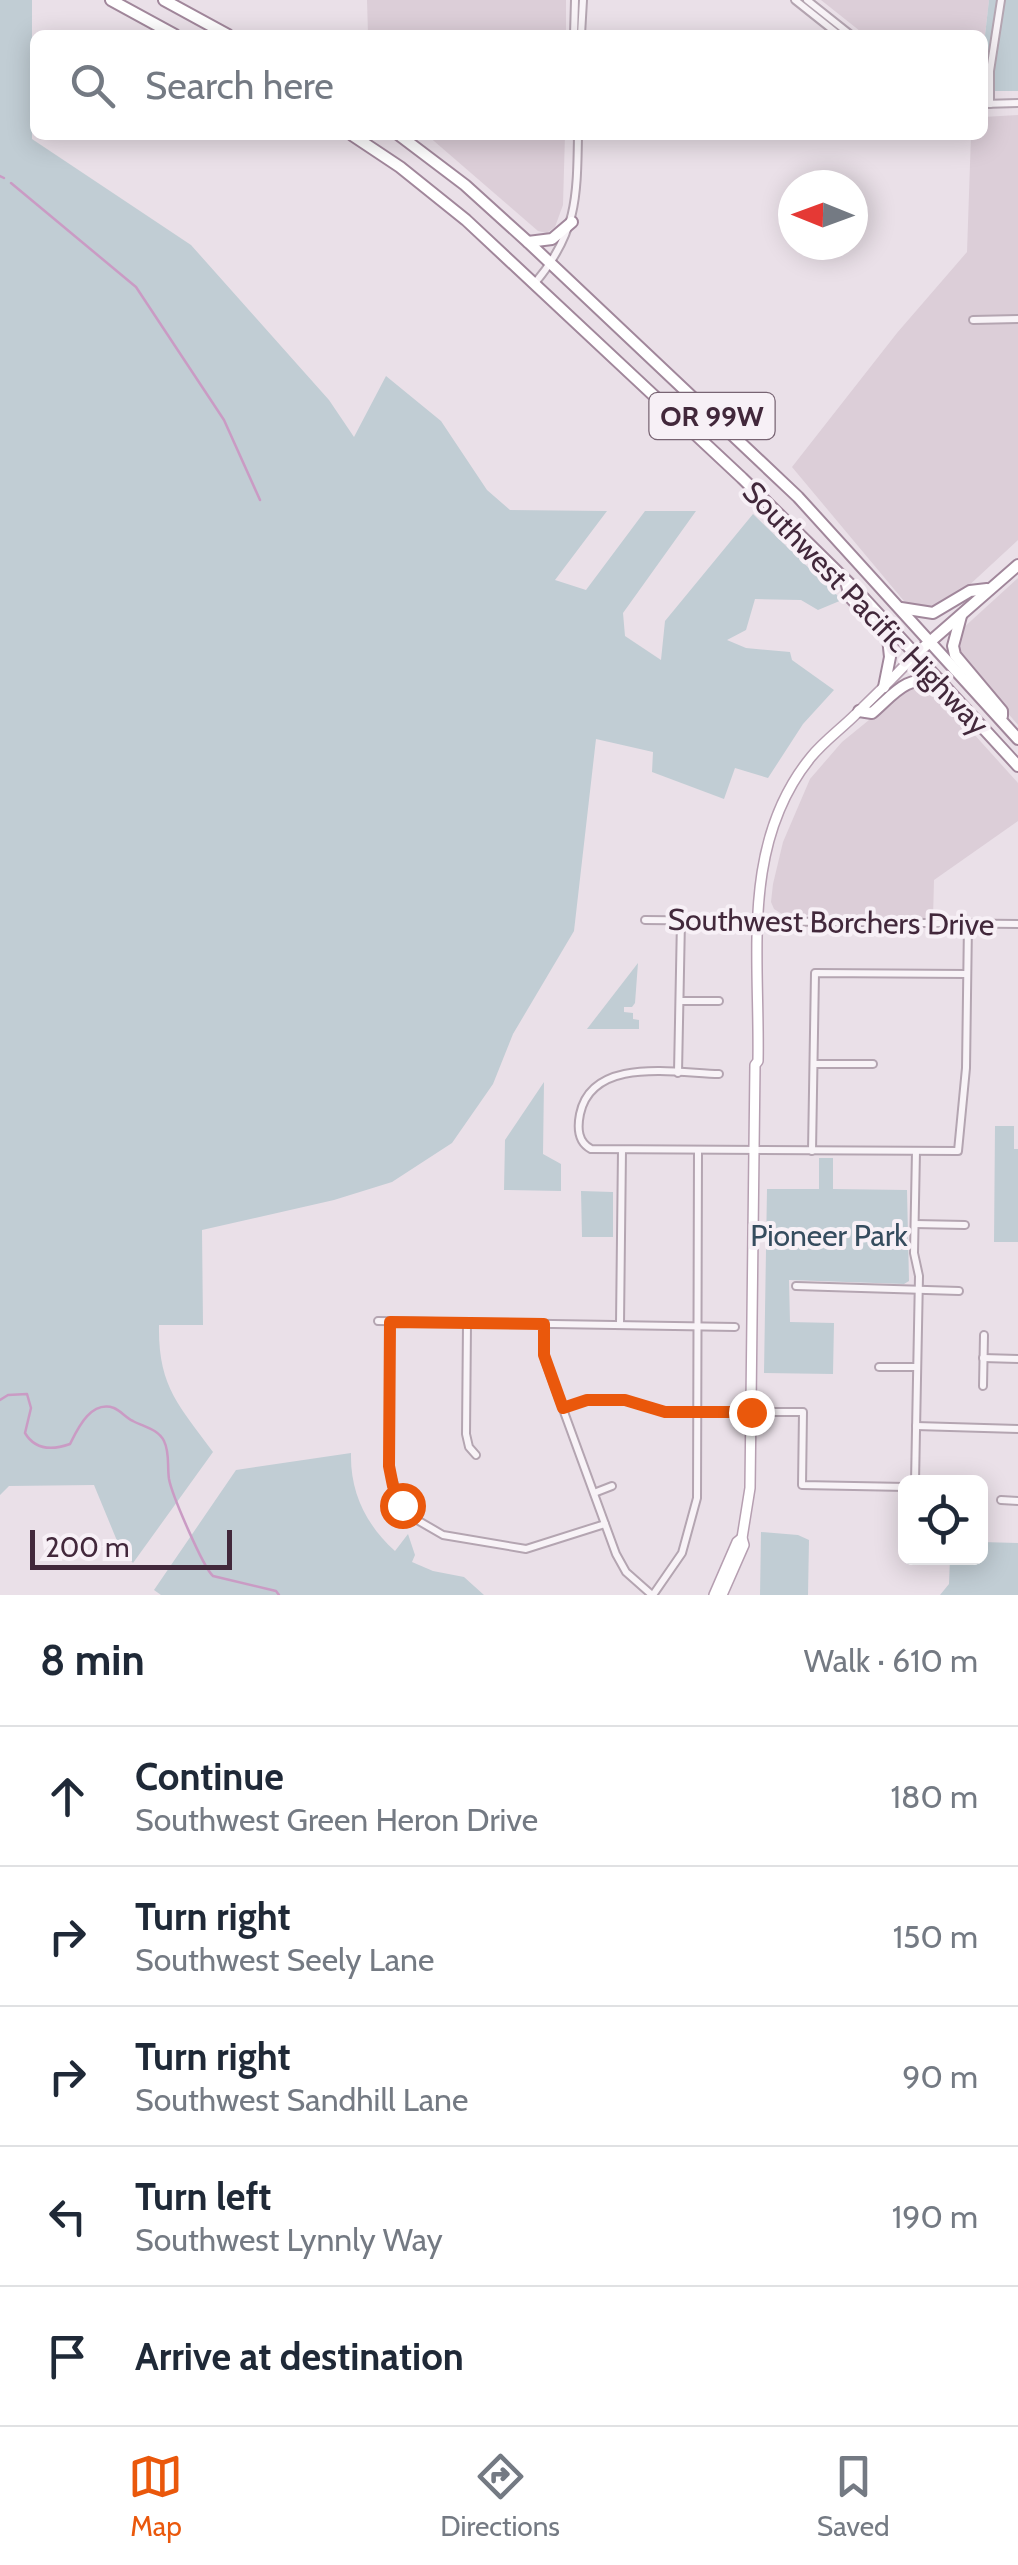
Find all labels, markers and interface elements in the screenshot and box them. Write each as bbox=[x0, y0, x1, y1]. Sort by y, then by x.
search box bbox=[30, 30, 988, 140]
icon: search bbox=[65, 58, 120, 113]
text: Search here bbox=[145, 62, 334, 109]
north arrow bbox=[778, 170, 868, 260]
road number: OR 99W bbox=[650, 393, 774, 439]
street label: Southwest Pacific Highway bbox=[735, 473, 997, 743]
street label: Southwest Borchers Drive bbox=[667, 901, 995, 943]
park label: Pioneer Park bbox=[750, 1217, 908, 1254]
route end bbox=[729, 1390, 775, 1436]
map controls bbox=[898, 1475, 988, 1565]
button: locate bbox=[898, 1475, 988, 1565]
route start bbox=[380, 1483, 426, 1529]
scale bar bbox=[30, 1525, 232, 1570]
text: 200 m bbox=[45, 1530, 130, 1564]
text: 8 min bbox=[40, 1634, 145, 1686]
text: Walk · 610 m bbox=[804, 1641, 978, 1680]
text: Continue bbox=[135, 1753, 284, 1800]
icon: ahead bbox=[40, 1769, 95, 1824]
text: 180 m bbox=[891, 1777, 978, 1816]
text: Southwest Green Heron Drive bbox=[135, 1800, 538, 1839]
text: Turn right bbox=[135, 1893, 291, 1940]
icon: right bbox=[40, 1909, 95, 1964]
text: 150 m bbox=[893, 1917, 978, 1956]
text: Southwest Seely Lane bbox=[135, 1940, 434, 1979]
text: Turn right bbox=[135, 2033, 291, 2080]
icon: right bbox=[40, 2049, 95, 2104]
text: 90 m bbox=[902, 2057, 978, 2096]
text: Southwest Sandhill Lane bbox=[135, 2080, 468, 2119]
text: Turn left bbox=[135, 2173, 271, 2220]
icon: left bbox=[40, 2189, 95, 2244]
text: 190 m bbox=[892, 2197, 978, 2236]
text: Southwest Lynnly Way bbox=[135, 2220, 443, 2259]
icon: arrive bbox=[40, 2329, 95, 2384]
text: Arrive at destination bbox=[135, 2333, 464, 2380]
tab: Map bbox=[128, 2449, 183, 2543]
tab: Directions bbox=[440, 2449, 560, 2543]
tab: Saved bbox=[817, 2449, 890, 2543]

